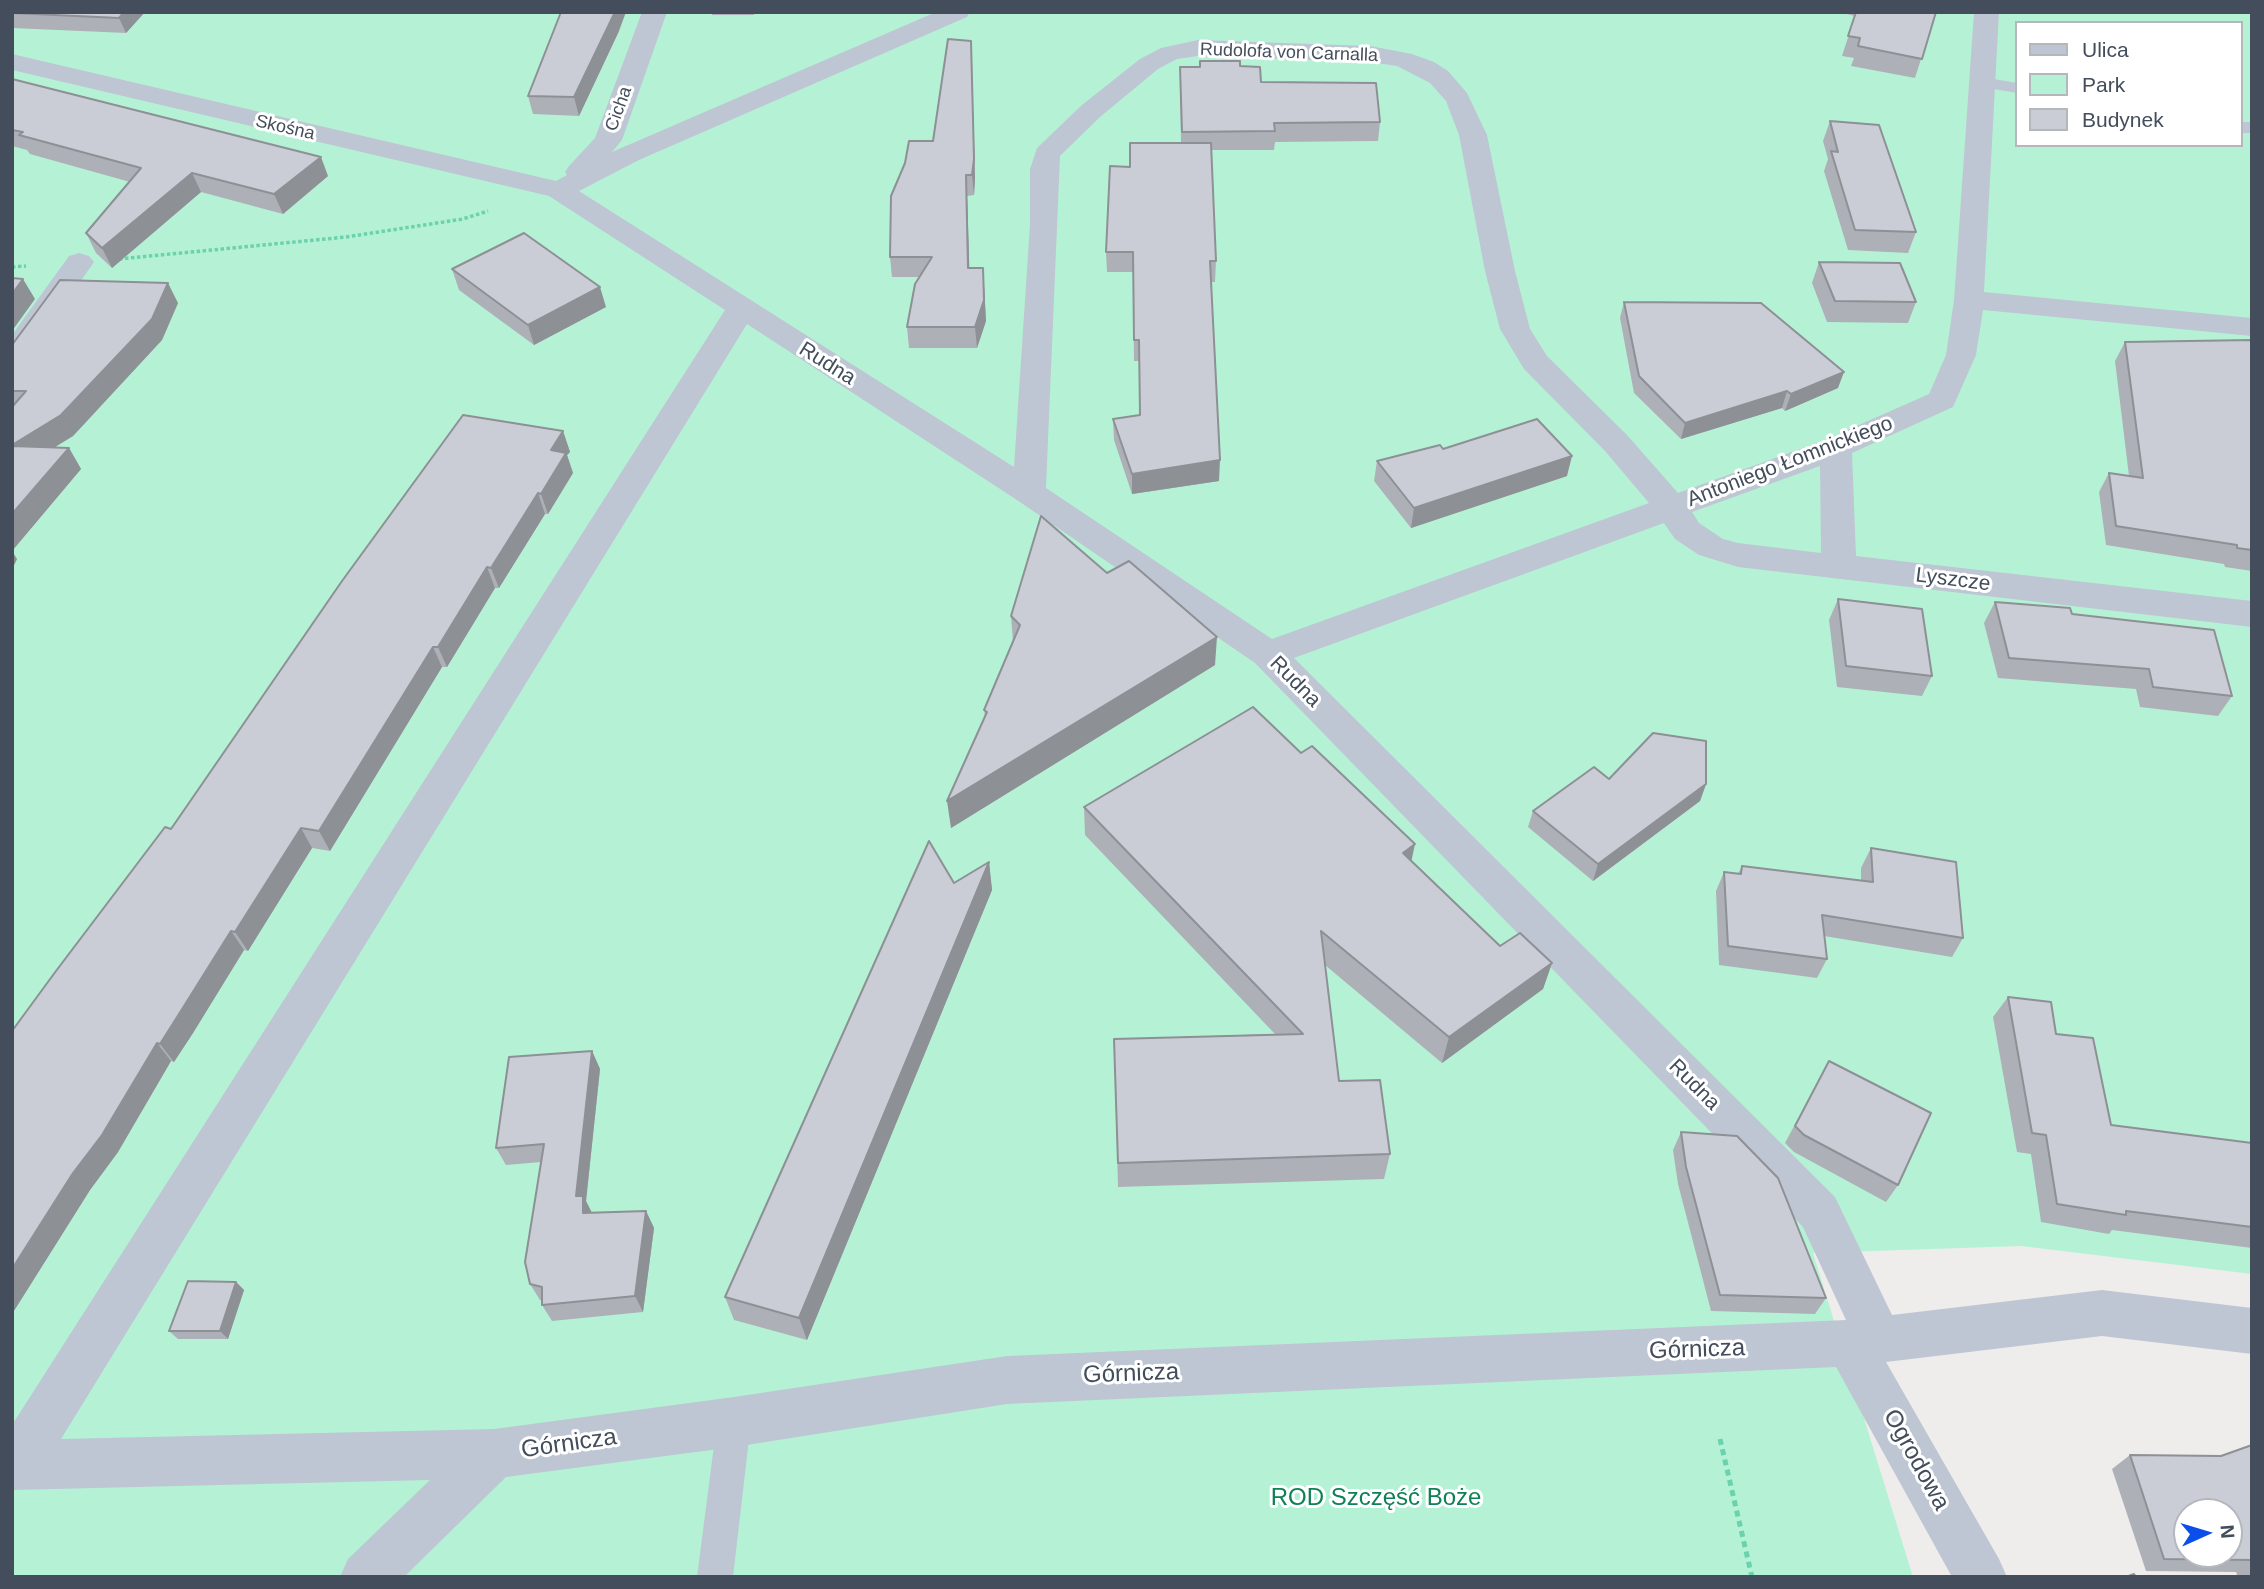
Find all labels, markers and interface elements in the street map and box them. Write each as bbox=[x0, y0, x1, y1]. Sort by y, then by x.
legend bbox=[2016, 21, 2243, 147]
text: Ulica bbox=[2082, 38, 2129, 61]
street label: Rudolofa von Carnalla bbox=[1200, 39, 1378, 67]
text: Park bbox=[2082, 73, 2125, 96]
street label: Cicha bbox=[601, 84, 637, 134]
text: Budynek bbox=[2082, 108, 2164, 131]
street label: Skośna bbox=[253, 111, 317, 145]
street label: Rudna bbox=[794, 337, 860, 391]
street label: Antoniego Łomnickiego bbox=[1684, 411, 1896, 513]
street label: Lyszcze bbox=[1914, 563, 1992, 597]
street label: Rudna bbox=[1264, 651, 1326, 713]
street label: Rudna bbox=[1663, 1054, 1725, 1116]
street label: Górnicza bbox=[1649, 1334, 1745, 1366]
street label: Górnicza bbox=[1083, 1358, 1179, 1390]
street label: Ogrodowa bbox=[1877, 1405, 1955, 1515]
street label: Górnicza bbox=[519, 1423, 619, 1465]
park label: ROD Szczęść Boże bbox=[1271, 1484, 1481, 1512]
north arrow bbox=[2173, 1498, 2243, 1568]
text: N bbox=[2216, 1524, 2238, 1539]

